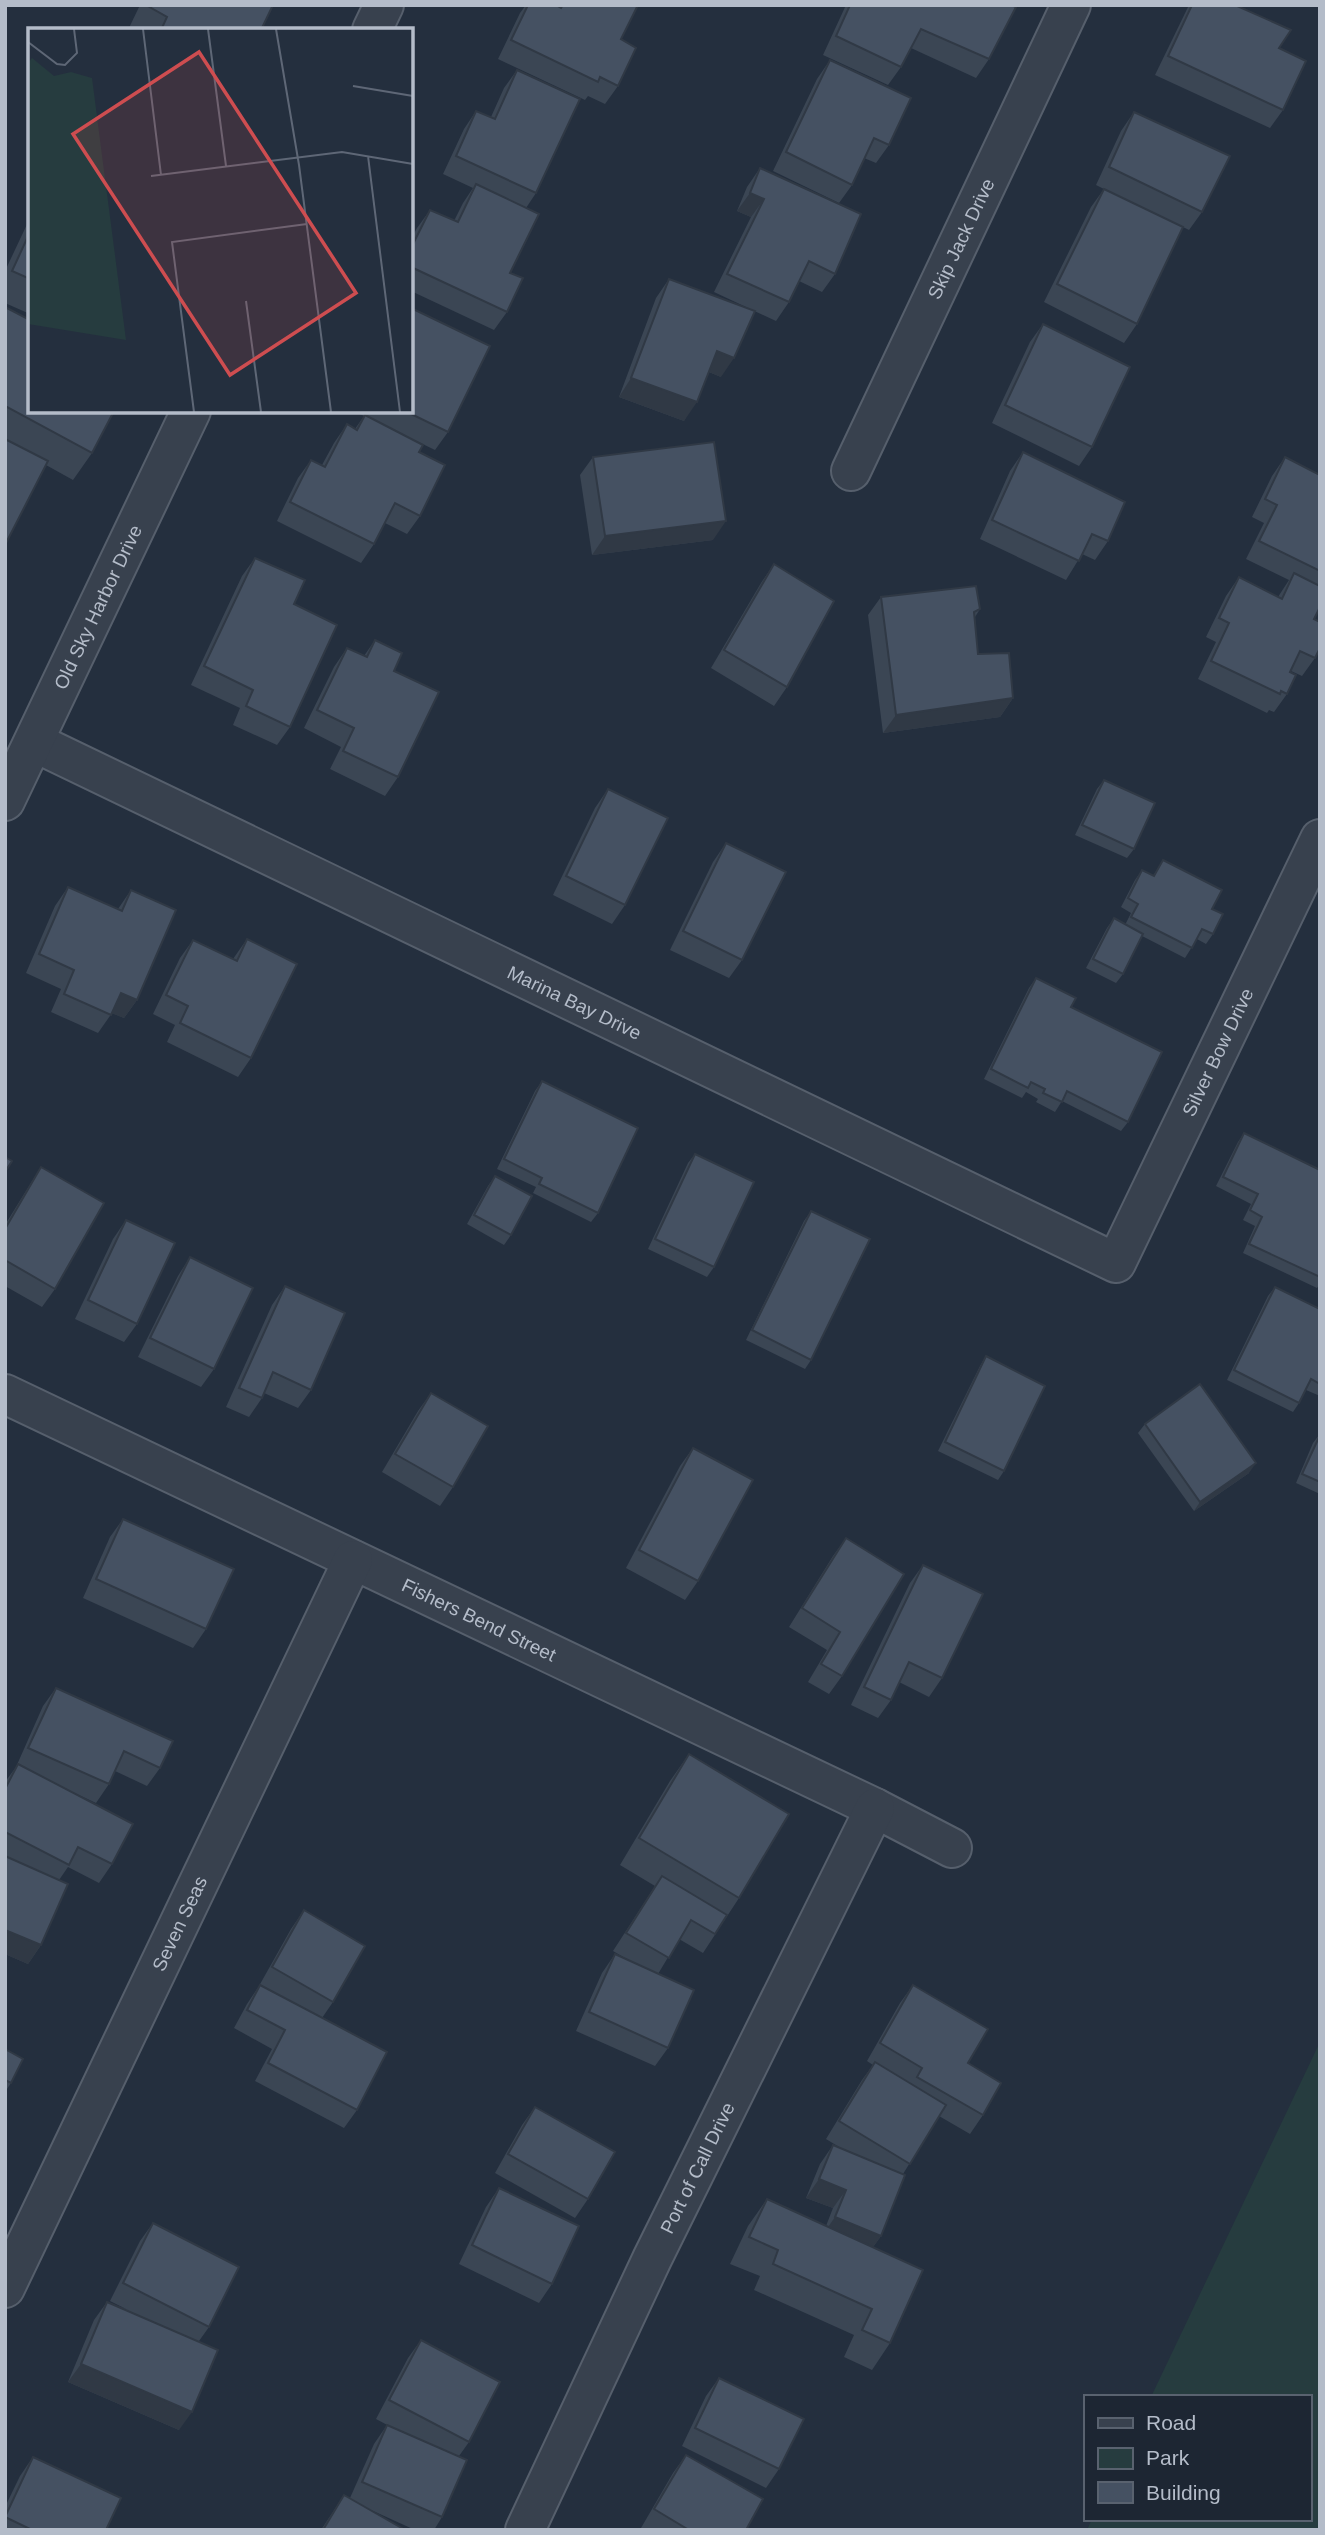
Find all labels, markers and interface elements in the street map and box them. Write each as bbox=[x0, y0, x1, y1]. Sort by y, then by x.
inset map bbox=[28, 28, 413, 413]
street label: Skip Jack Drive bbox=[924, 175, 999, 303]
street label: Old Sky Harbor Drive bbox=[50, 522, 146, 693]
street label: Marina Bay Drive bbox=[504, 962, 645, 1044]
street label: Silver Bow Drive bbox=[1178, 985, 1258, 1120]
street label: Fishers Bend Street bbox=[398, 1574, 560, 1666]
street label: Seven Seas bbox=[148, 1873, 211, 1975]
street label: Port of Call Drive bbox=[656, 2099, 739, 2237]
legend bbox=[1084, 2395, 1311, 2521]
text: Road bbox=[1146, 2411, 1196, 2434]
text: Park bbox=[1146, 2446, 1190, 2469]
text: Building bbox=[1146, 2481, 1221, 2504]

